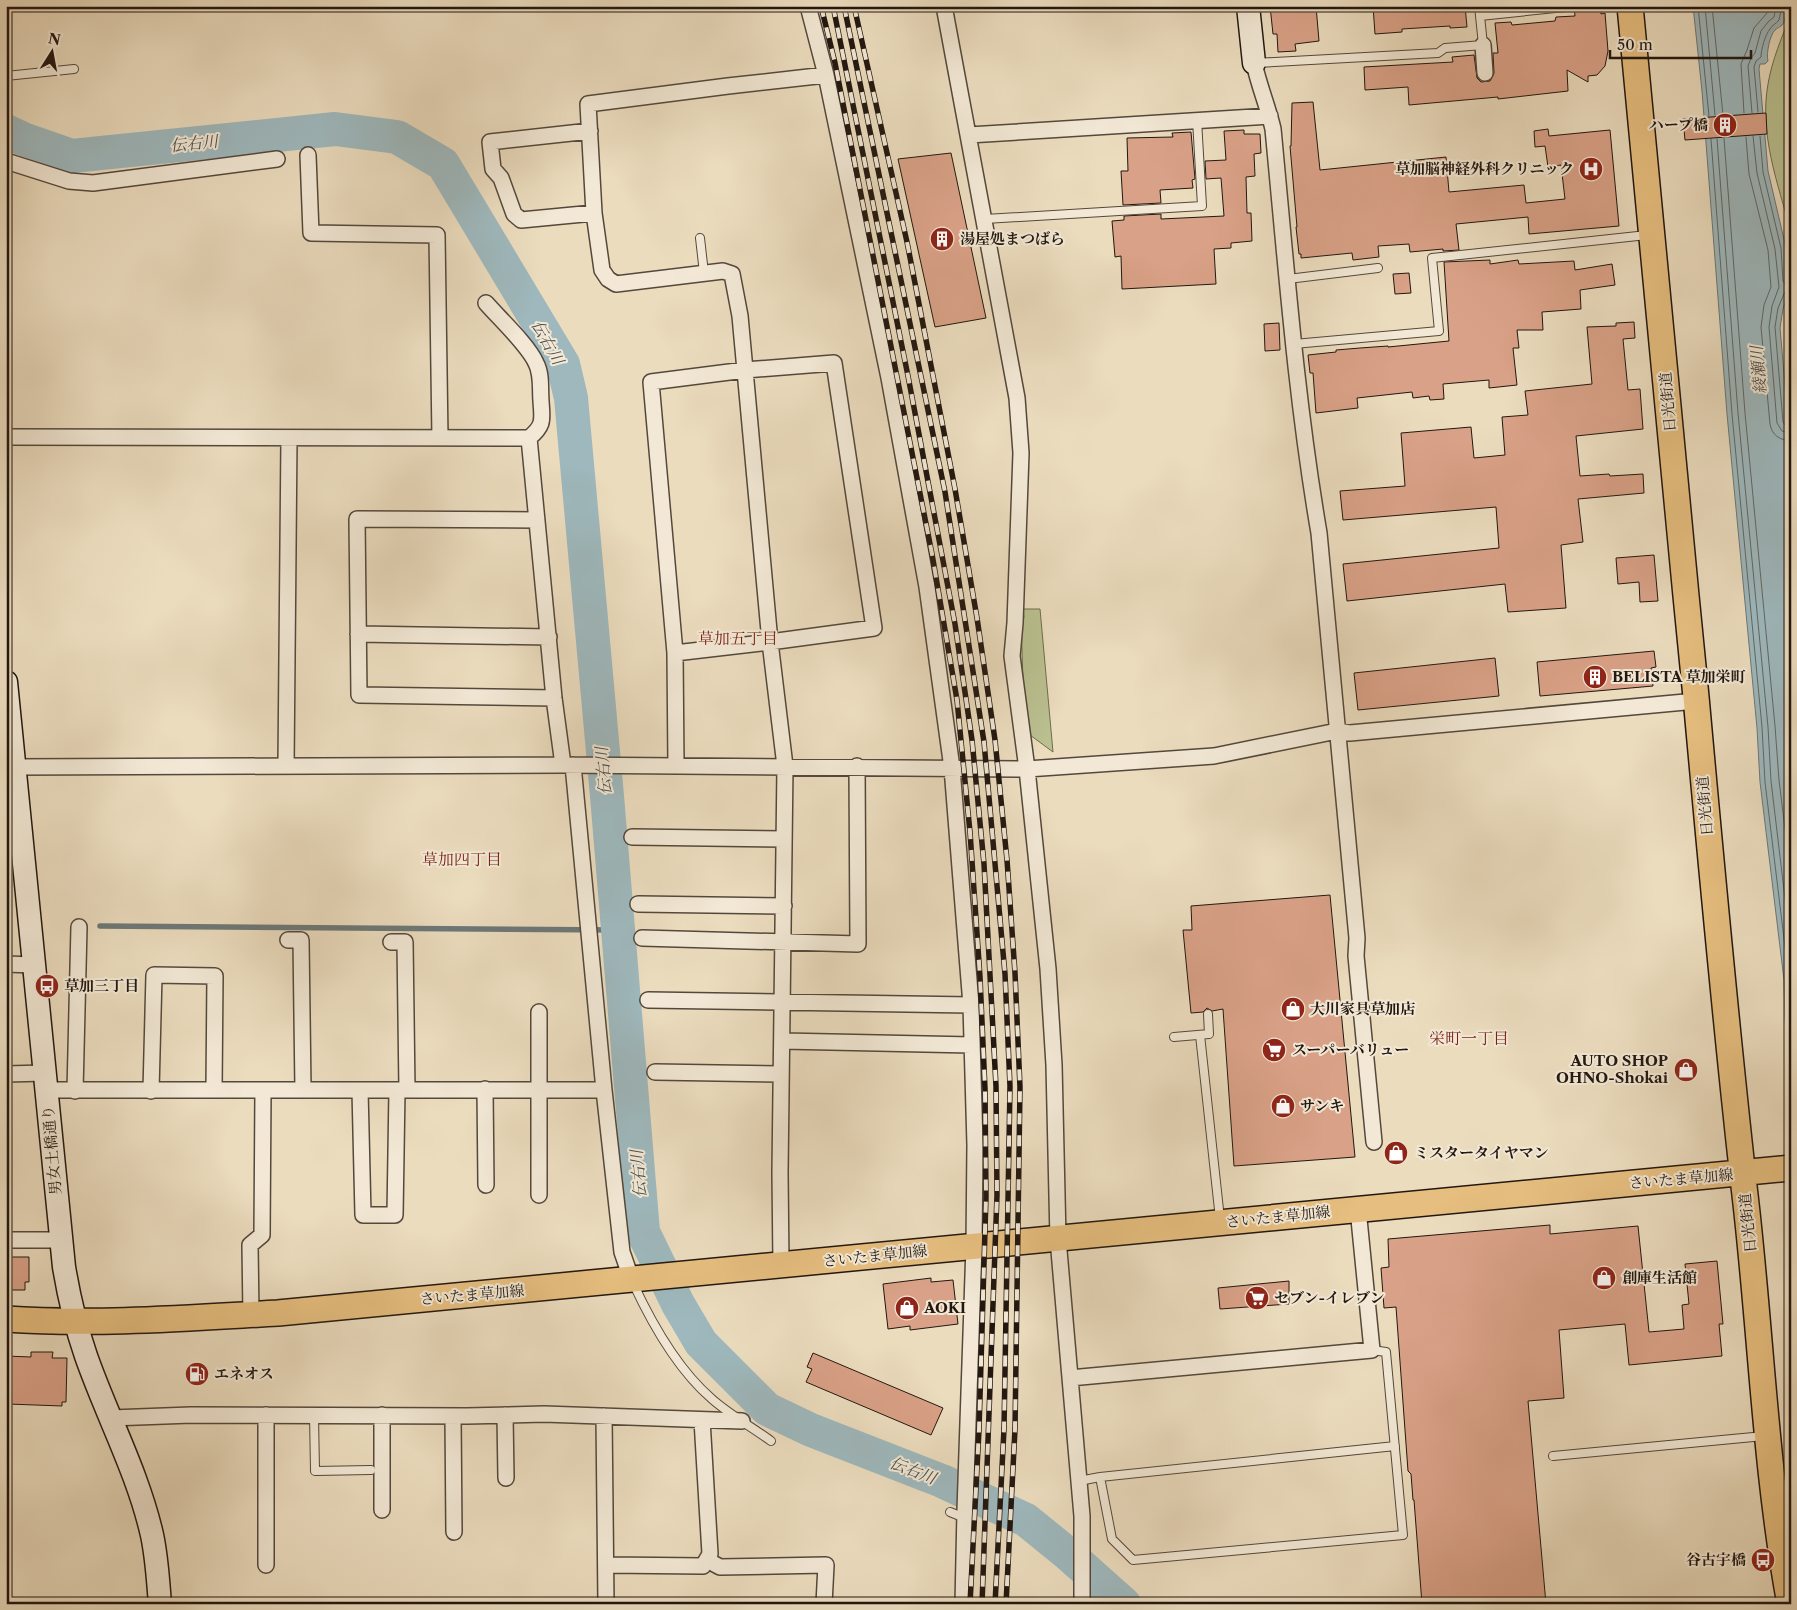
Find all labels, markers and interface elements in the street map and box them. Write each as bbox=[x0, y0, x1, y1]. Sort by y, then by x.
north arrow bbox=[28, 28, 78, 78]
scale bar bbox=[1610, 28, 1751, 60]
text: N bbox=[47, 29, 62, 49]
text: 50 m bbox=[1617, 35, 1653, 54]
building icon: ハープ橋 bbox=[1712, 112, 1738, 138]
place label: ハープ橋 bbox=[1649, 115, 1708, 134]
water label: 伝右川 bbox=[169, 130, 221, 155]
hospital icon: 草加脳神経外科クリニック bbox=[1578, 156, 1604, 182]
place label: 草加脳神経外科クリニック bbox=[1395, 159, 1574, 178]
building icon: 湯屋処まつばら bbox=[929, 226, 955, 252]
place label: 湯屋処まつばら bbox=[960, 229, 1065, 248]
water label: 伝右川 bbox=[528, 316, 569, 370]
water label: 綾瀬川 bbox=[1746, 343, 1770, 395]
street label: 日光街道 bbox=[1655, 371, 1680, 433]
district label: 草加五丁目 bbox=[698, 628, 778, 648]
building icon: BELISTA 草加栄町 bbox=[1582, 664, 1608, 690]
place label: BELISTA 草加栄町 bbox=[1612, 667, 1746, 686]
water label: 伝右川 bbox=[591, 744, 615, 796]
street label: 日光街道 bbox=[1692, 775, 1717, 837]
district label: 草加四丁目 bbox=[422, 849, 502, 869]
bus stop icon: 草加三丁目 bbox=[34, 973, 60, 999]
place label: 草加三丁目 bbox=[64, 976, 139, 995]
shop icon: 大川家具草加店 bbox=[1280, 996, 1306, 1022]
place label: 大川家具草加店 bbox=[1310, 999, 1415, 1018]
district label: 栄町一丁目 bbox=[1429, 1028, 1509, 1048]
supermarket icon: スーパーバリュー bbox=[1261, 1037, 1287, 1063]
place label: スーパーバリュー bbox=[1292, 1040, 1409, 1059]
place label: AUTO SHOP OHNO-Shokai bbox=[1556, 1051, 1669, 1087]
shop icon: AUTO SHOP OHNO-Shokai bbox=[1673, 1057, 1699, 1083]
shop icon: サンキ bbox=[1270, 1093, 1296, 1119]
place label: サンキ bbox=[1300, 1096, 1344, 1115]
street label: 男女土橋通り bbox=[38, 1104, 65, 1196]
shop icon: ミスタータイヤマン bbox=[1383, 1140, 1409, 1166]
place label: ミスタータイヤマン bbox=[1414, 1143, 1549, 1162]
water label: 伝右川 bbox=[626, 1147, 650, 1199]
street label: さいたま草加線 bbox=[1628, 1164, 1734, 1193]
street label: 日光街道 bbox=[1735, 1192, 1760, 1254]
street label: さいたま草加線 bbox=[1225, 1202, 1331, 1231]
street label: さいたま草加線 bbox=[822, 1241, 928, 1270]
shop icon: 創庫生活館 bbox=[1591, 1265, 1617, 1291]
place label: 創庫生活館 bbox=[1622, 1268, 1697, 1287]
street label: さいたま草加線 bbox=[419, 1280, 525, 1309]
supermarket icon: セブン-イレブン bbox=[1244, 1285, 1270, 1311]
place label: セブン-イレブン bbox=[1274, 1288, 1384, 1307]
shop icon: AOKI bbox=[894, 1295, 920, 1321]
place label: AOKI bbox=[923, 1298, 966, 1317]
fuel station icon: エネオス bbox=[184, 1361, 210, 1387]
place label: エネオス bbox=[214, 1364, 274, 1383]
water label: 伝右川 bbox=[887, 1452, 941, 1489]
bus stop icon: 谷古宇橋 bbox=[1750, 1547, 1776, 1573]
place label: 谷古宇橋 bbox=[1686, 1550, 1746, 1569]

